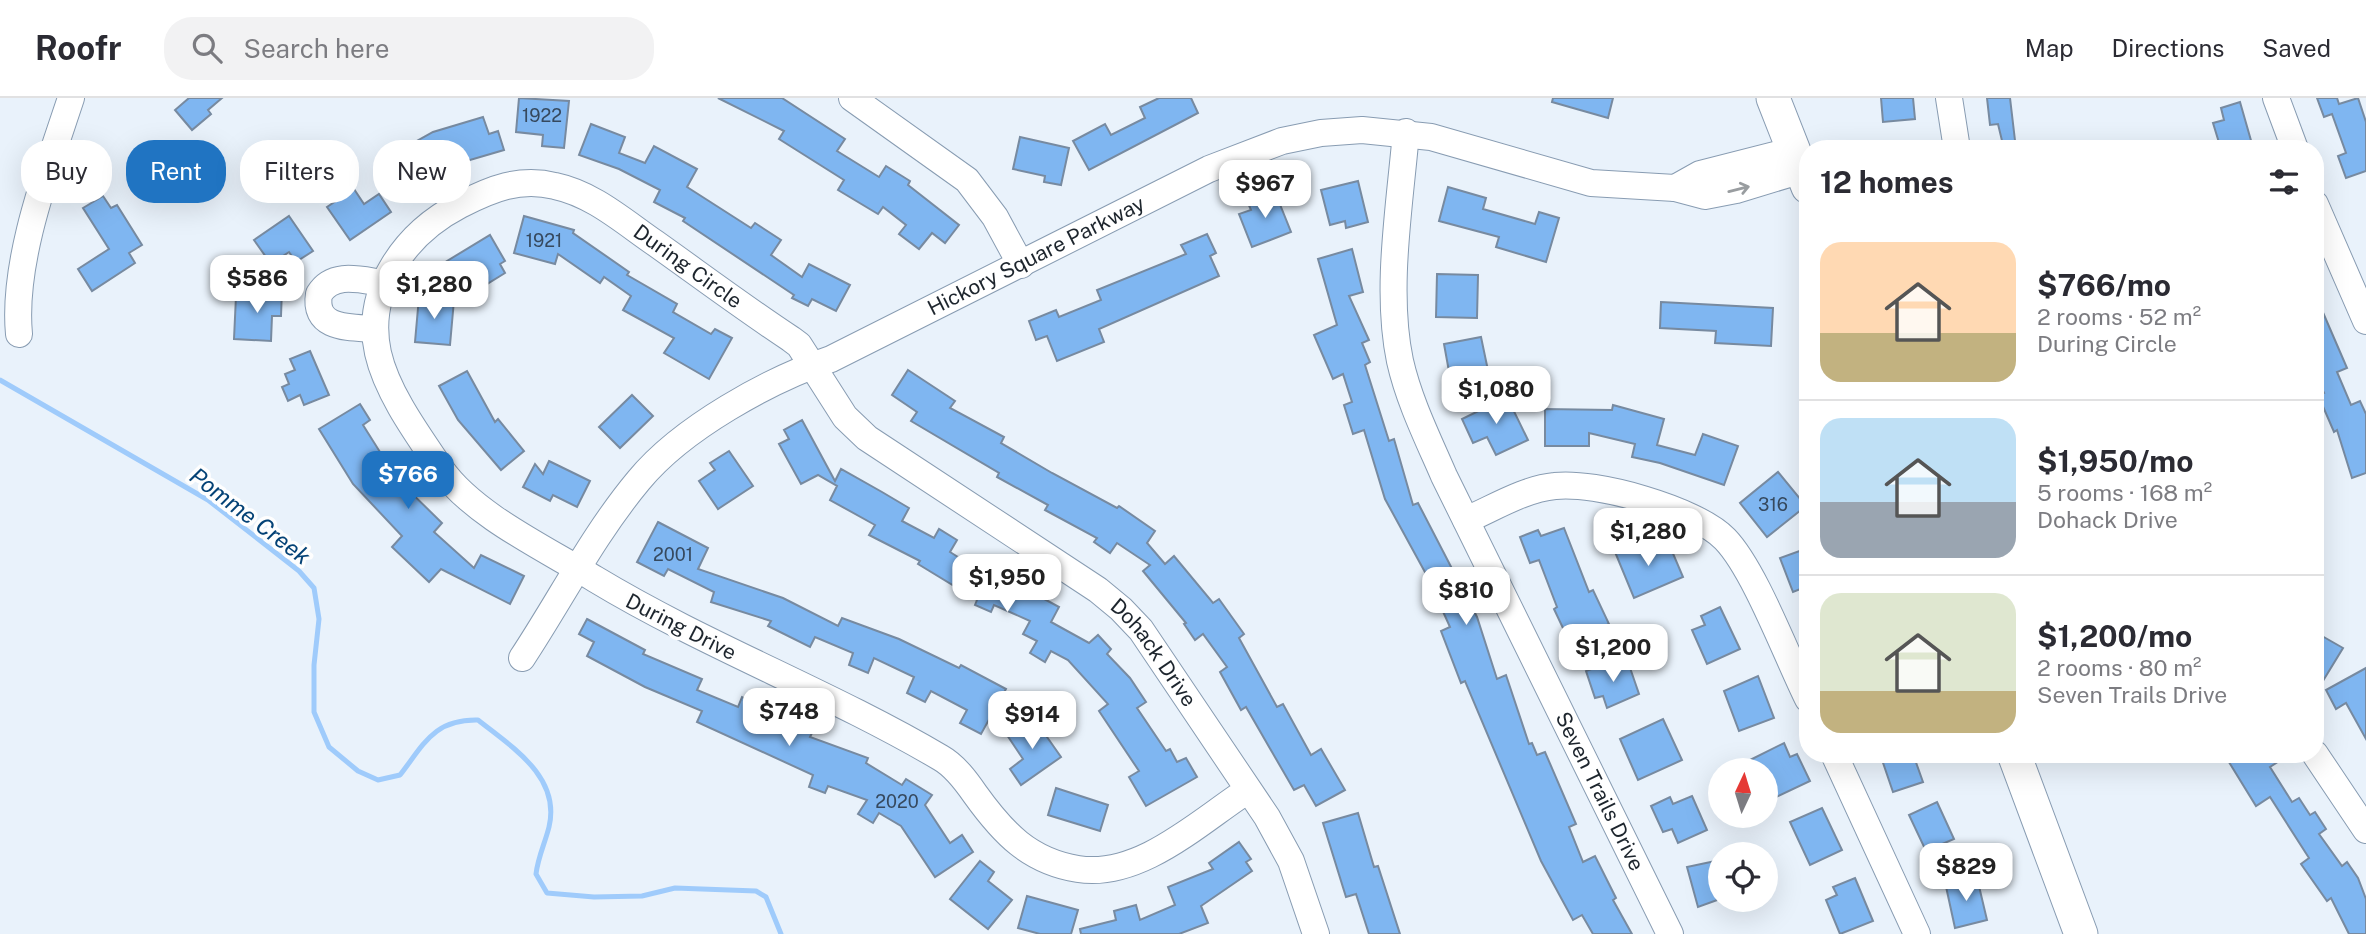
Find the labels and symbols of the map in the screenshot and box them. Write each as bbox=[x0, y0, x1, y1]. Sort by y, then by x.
house number: 1922 bbox=[522, 105, 562, 126]
pin: $967 bbox=[1224, 160, 1306, 220]
one-way arrow bbox=[1727, 182, 1750, 195]
street label: Hickory Square Parkway bbox=[923, 190, 1149, 320]
street label: During Circle bbox=[629, 219, 747, 313]
house number: 1921 bbox=[526, 230, 562, 251]
pin: $586 bbox=[216, 256, 298, 315]
pin: $1,280 bbox=[377, 262, 491, 321]
pin: $1,080 bbox=[1439, 366, 1553, 426]
pin: $766 bbox=[367, 452, 449, 511]
water label: Pomme Creek bbox=[185, 462, 316, 570]
house number: 316 bbox=[1758, 494, 1788, 515]
pin: $1,280 bbox=[1591, 508, 1705, 568]
house number: 2001 bbox=[653, 544, 693, 565]
pin: $1,950 bbox=[950, 554, 1064, 614]
pin: $810 bbox=[1425, 568, 1507, 627]
street label: During Drive bbox=[622, 588, 741, 665]
street label: Dohack Drive bbox=[1106, 593, 1202, 711]
pin: $1,200 bbox=[1556, 624, 1670, 684]
pin: $748 bbox=[748, 688, 830, 748]
pin: $914 bbox=[991, 692, 1073, 751]
street label: Seven Trails Drive bbox=[1550, 708, 1650, 875]
north arrow bbox=[1708, 758, 1778, 828]
house number: 2020 bbox=[875, 791, 919, 812]
pin: $829 bbox=[1925, 844, 2007, 903]

